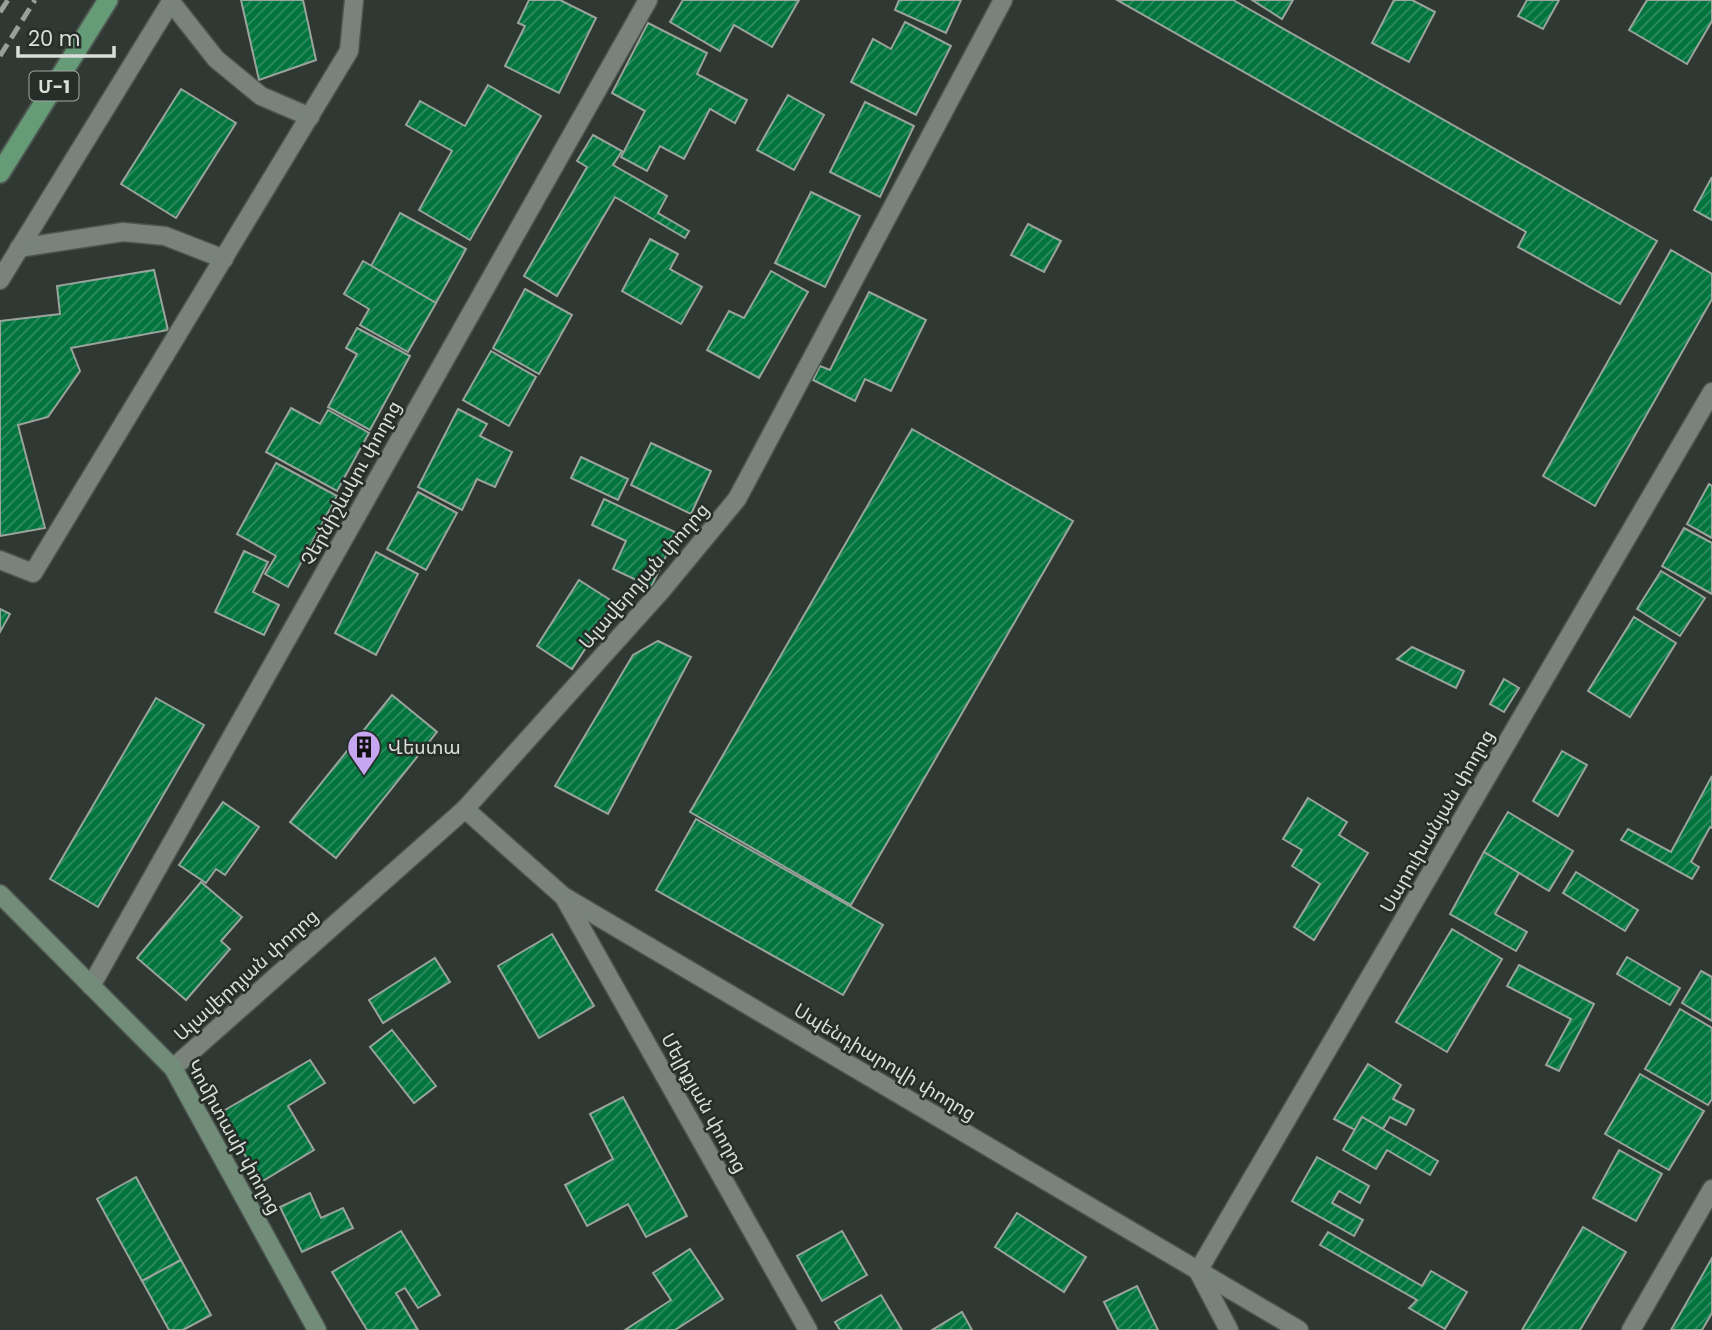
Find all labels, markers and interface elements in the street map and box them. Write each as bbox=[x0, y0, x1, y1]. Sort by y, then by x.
scale bar bbox=[18, 14, 114, 58]
text: 20 m bbox=[28, 24, 81, 53]
road number: Մ-1 bbox=[30, 72, 78, 100]
street label: Չերնիշևսկու փողոց bbox=[294, 396, 408, 570]
street label: Ալավերդյան փողոց bbox=[573, 497, 715, 655]
street label: Սարուխանյան փողոց bbox=[1373, 724, 1501, 918]
building icon: Վեստա bbox=[345, 728, 383, 777]
place label: Վեստա bbox=[388, 734, 461, 761]
street label: Ալավերդյան փողոց bbox=[168, 903, 324, 1047]
street label: Սպենդիարովի փողոց bbox=[789, 997, 981, 1127]
street label: Մելիքյան փողոց bbox=[654, 1028, 754, 1178]
street label: Կոմիտասի փողոց bbox=[180, 1055, 288, 1219]

